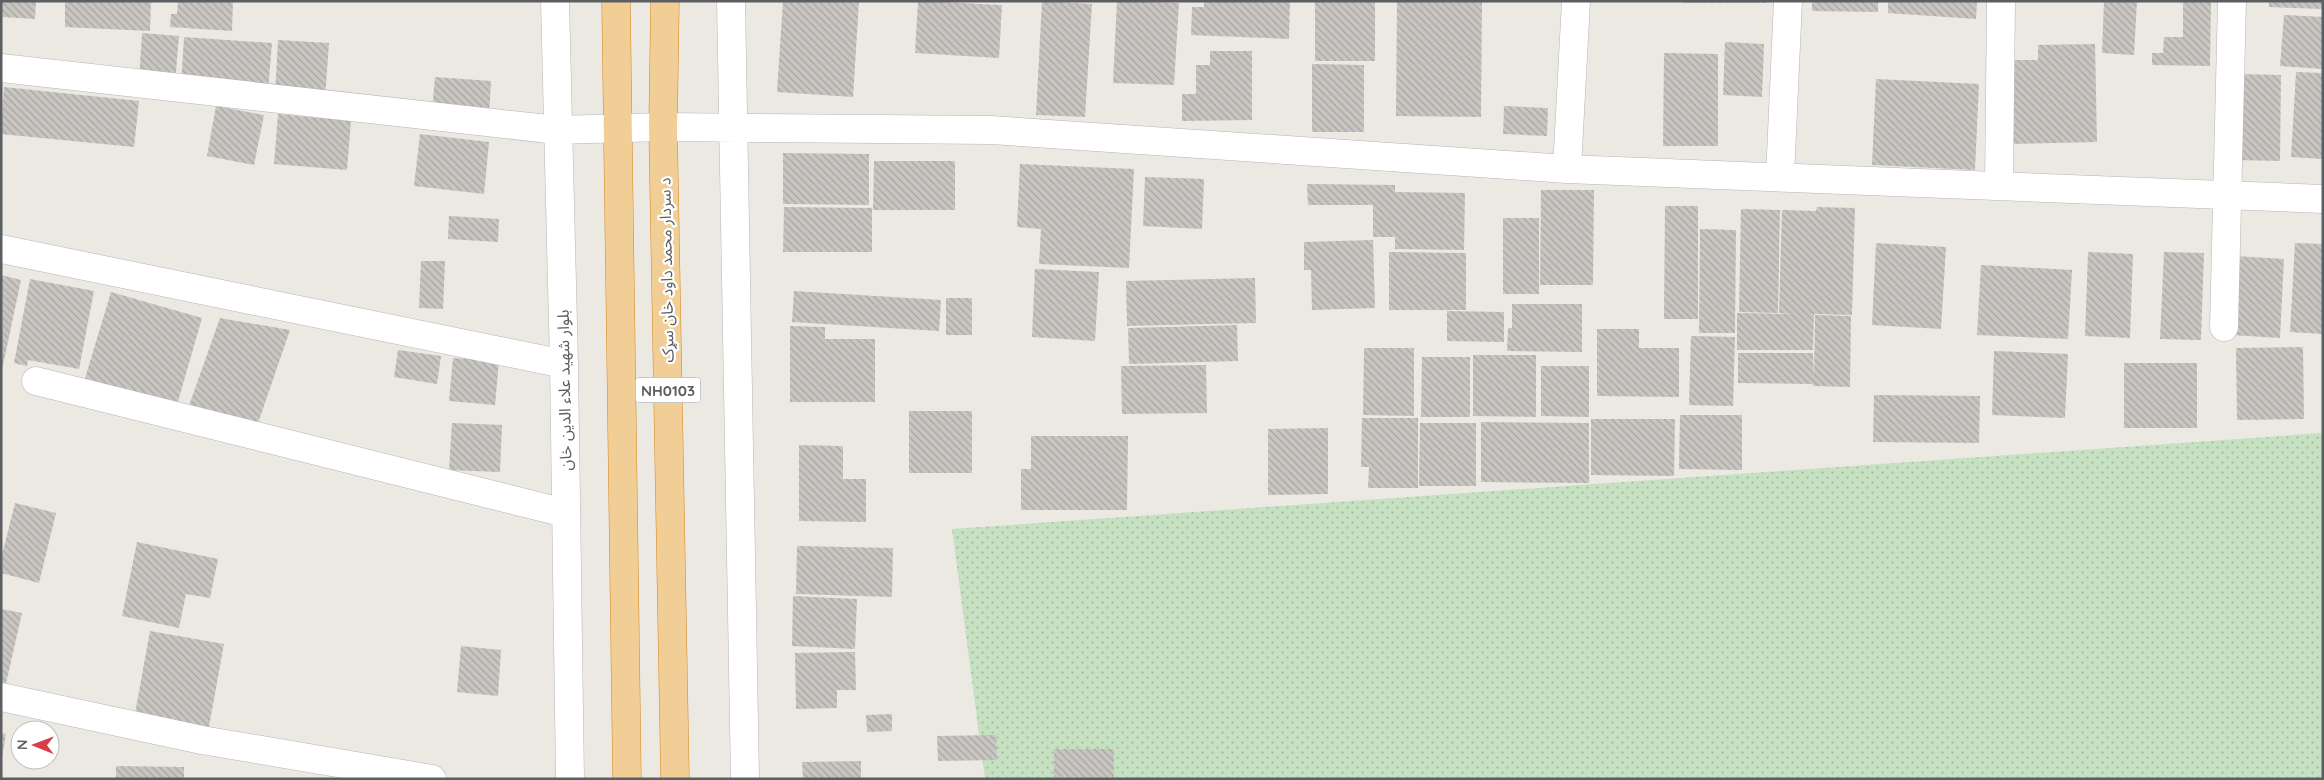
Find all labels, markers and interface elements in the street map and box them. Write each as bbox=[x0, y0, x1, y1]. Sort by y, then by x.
street label: د سردار محمد داود خان سړک bbox=[654, 177, 678, 363]
street label: بلوار شهید علاء الدین خان bbox=[553, 309, 575, 471]
road number: NH0103 bbox=[636, 378, 700, 402]
north arrow bbox=[10, 720, 60, 770]
text: N bbox=[13, 739, 31, 750]

